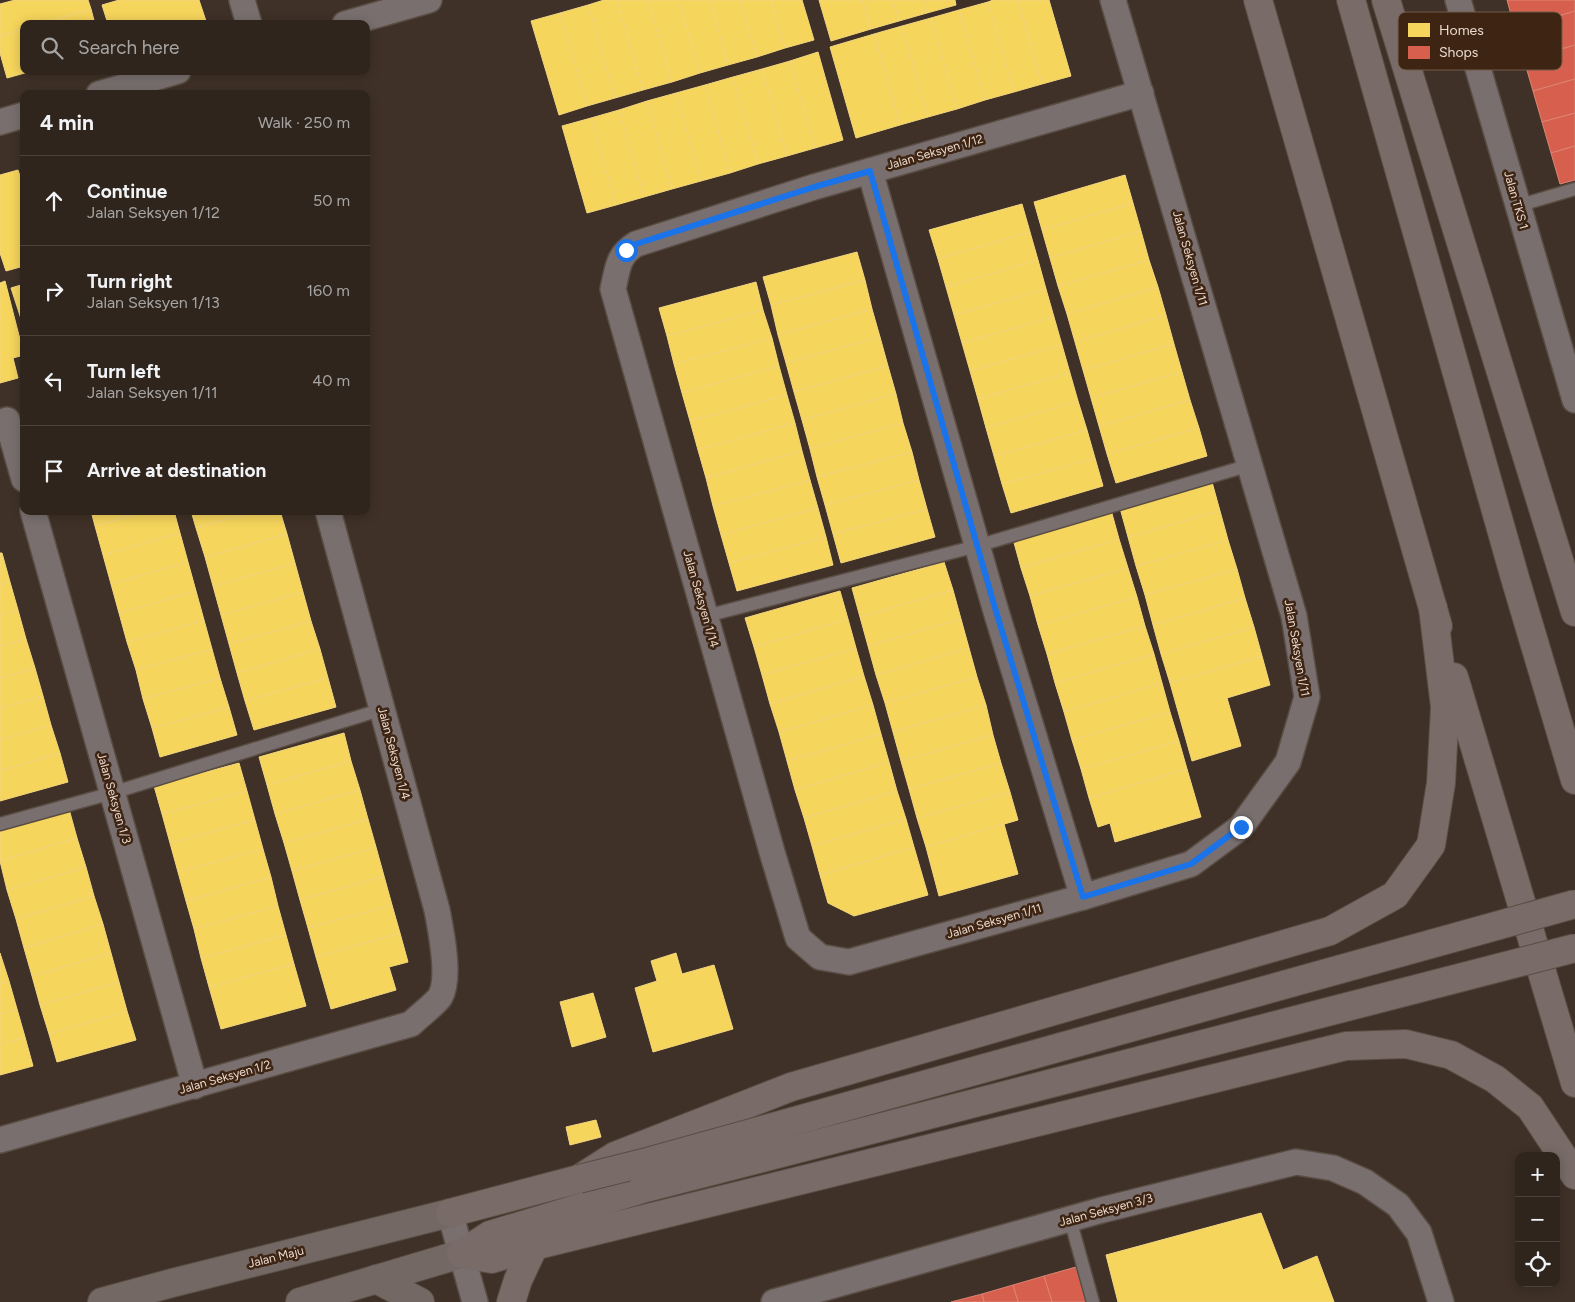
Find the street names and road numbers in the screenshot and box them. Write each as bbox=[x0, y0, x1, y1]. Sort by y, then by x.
street label: Jalan Seksyen 1/12 bbox=[885, 132, 985, 172]
street label: Jalan TKS 1 bbox=[1501, 169, 1531, 231]
street label: Jalan Seksyen 1/11 bbox=[1170, 209, 1210, 307]
street label: Jalan Seksyen 1/14 bbox=[680, 549, 722, 650]
street label: Jalan Seksyen 1/11 bbox=[1282, 599, 1312, 697]
street label: Jalan Seksyen 1/4 bbox=[375, 705, 413, 801]
street label: Jalan Seksyen 1/3 bbox=[94, 751, 134, 845]
street label: Jalan Seksyen 1/11 bbox=[945, 901, 1043, 941]
street label: Jalan Seksyen 1/2 bbox=[178, 1057, 272, 1097]
street label: Jalan Seksyen 3/3 bbox=[1058, 1191, 1154, 1229]
street label: Jalan Maju bbox=[247, 1243, 305, 1271]

